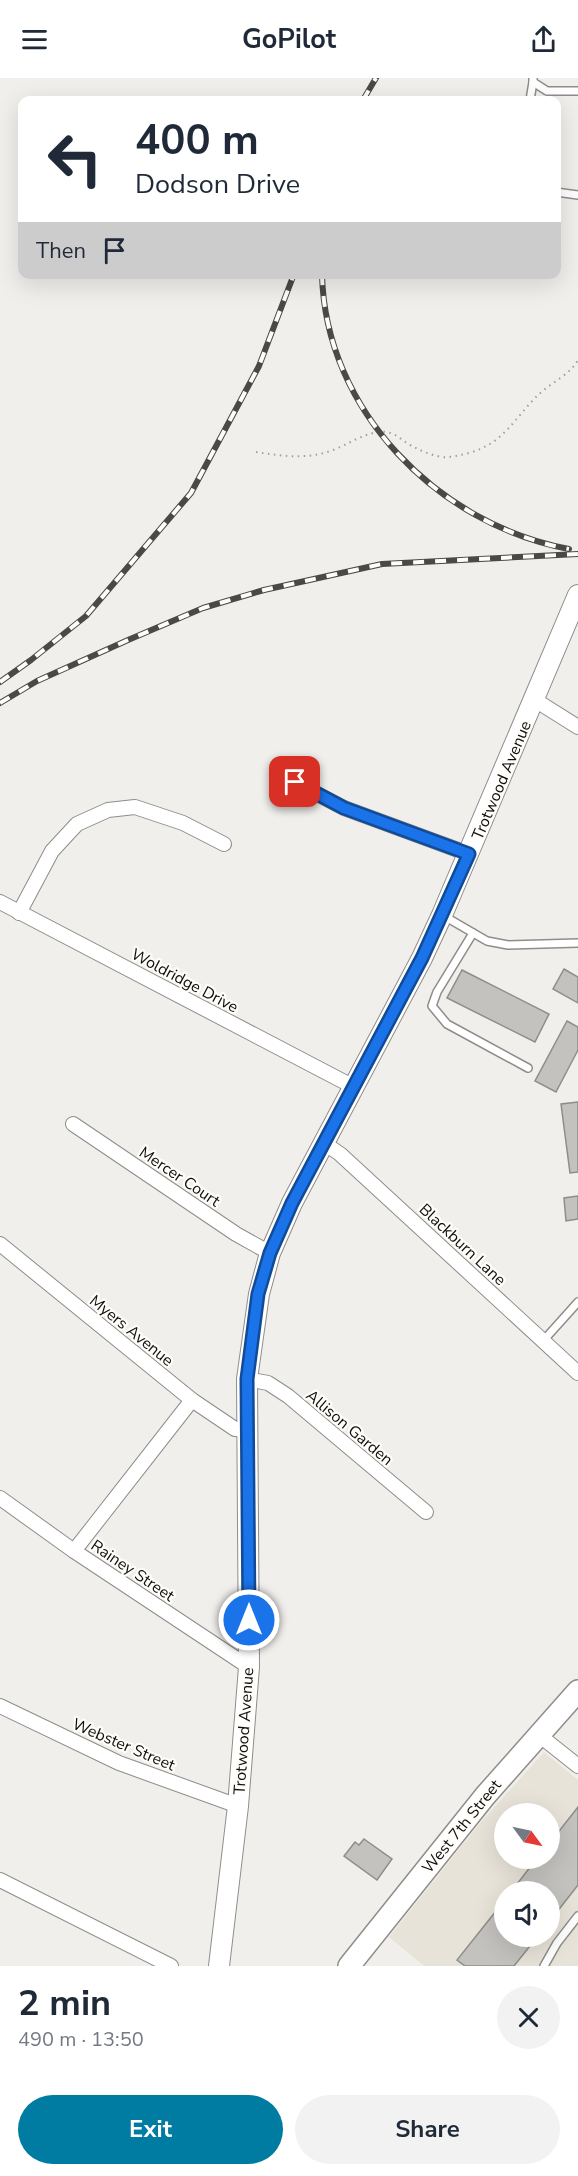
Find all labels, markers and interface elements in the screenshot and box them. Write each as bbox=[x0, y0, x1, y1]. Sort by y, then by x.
text: GoPilot bbox=[242, 21, 336, 58]
icon: menu bbox=[18, 23, 51, 56]
icon: share bbox=[527, 23, 560, 56]
text: 400 m bbox=[135, 112, 259, 169]
icon: left bbox=[36, 120, 114, 198]
text: Dodson Drive bbox=[135, 166, 300, 203]
icon: arrive bbox=[98, 234, 131, 267]
text: Then bbox=[36, 236, 86, 266]
street label: Trotwood Avenue bbox=[467, 717, 537, 843]
pin bbox=[269, 756, 320, 807]
icon: arrive bbox=[278, 765, 311, 798]
street label: Woldridge Drive bbox=[127, 943, 242, 1018]
street label: Mercer Court bbox=[135, 1142, 225, 1212]
street label: Blackburn Lane bbox=[414, 1199, 511, 1291]
street label: Myers Avenue bbox=[85, 1290, 178, 1371]
street label: Allison Garden bbox=[301, 1385, 398, 1471]
street label: Rainey Street bbox=[86, 1535, 179, 1607]
position arrow bbox=[217, 1588, 281, 1652]
street label: Trotwood Avenue bbox=[229, 1667, 259, 1795]
street label: Webster Street bbox=[69, 1713, 179, 1777]
street label: West 7th Street bbox=[417, 1775, 507, 1878]
north arrow bbox=[494, 1803, 560, 1869]
map controls bbox=[494, 1803, 560, 1947]
button: sound bbox=[494, 1881, 560, 1947]
text: 2 min bbox=[18, 1979, 111, 2028]
button: close bbox=[497, 1986, 560, 2049]
text: 490 m · 13:50 bbox=[18, 2026, 144, 2053]
button: Exit bbox=[18, 2095, 283, 2164]
button: Share bbox=[295, 2095, 560, 2164]

